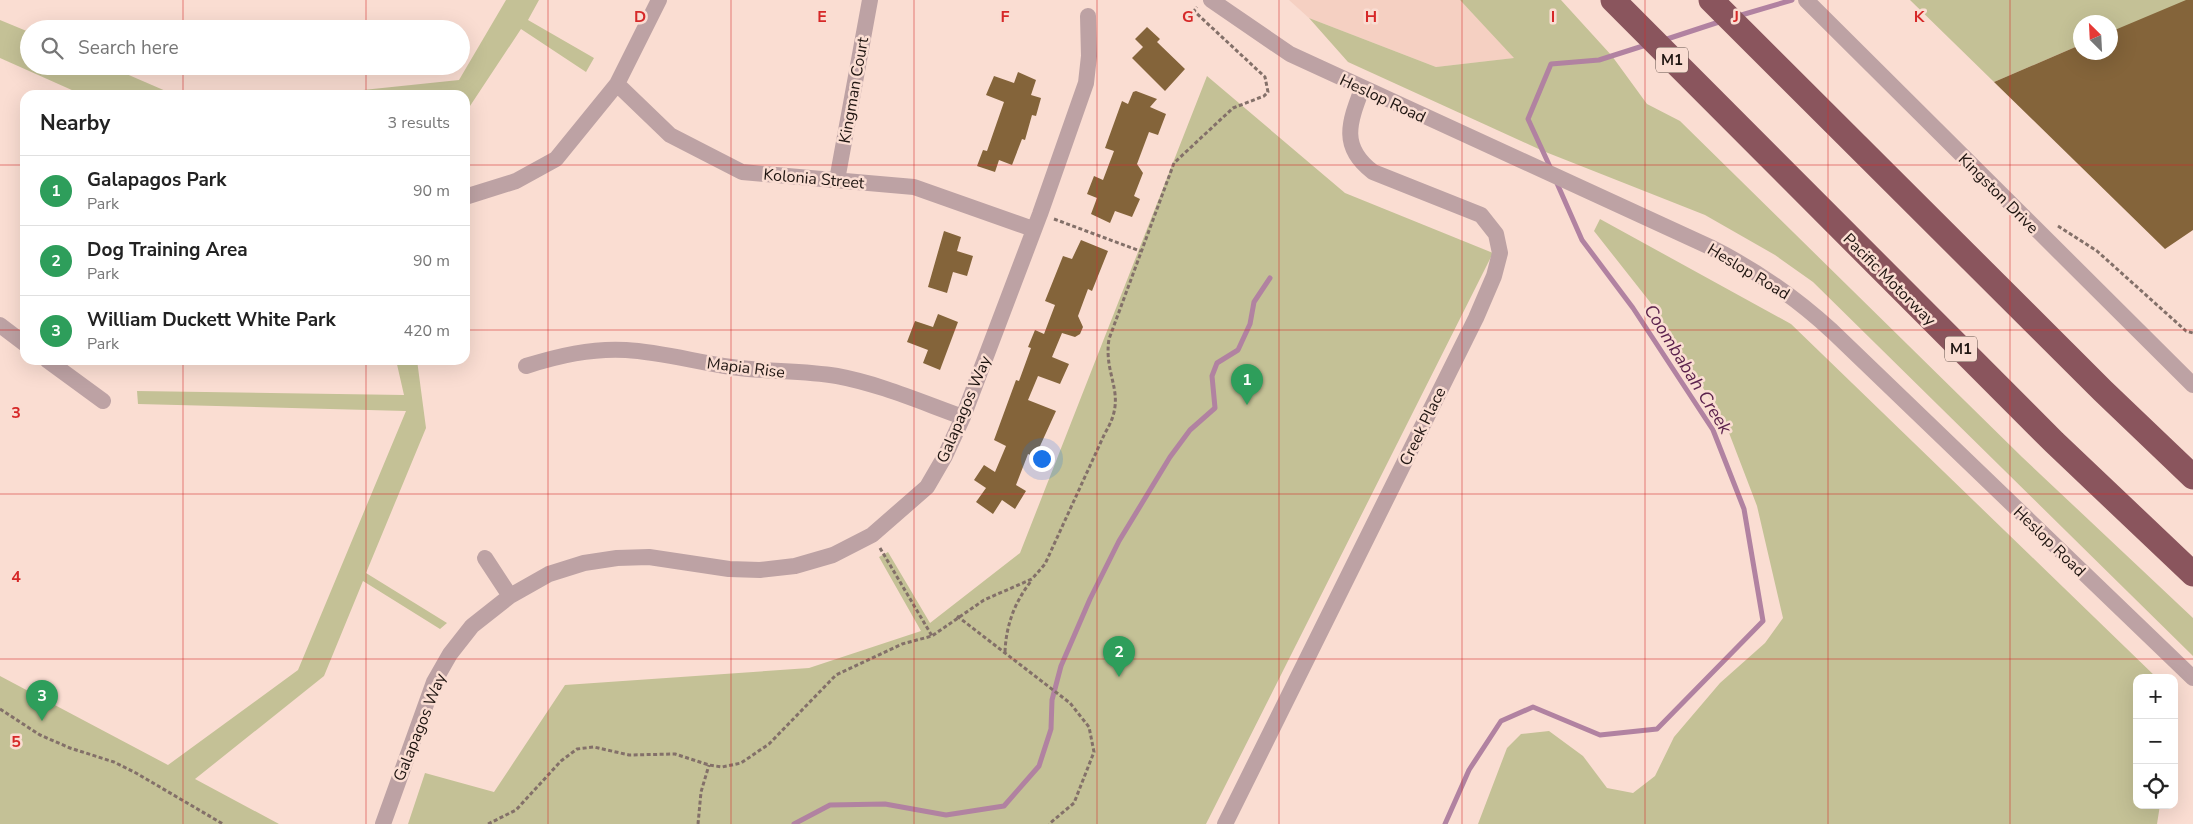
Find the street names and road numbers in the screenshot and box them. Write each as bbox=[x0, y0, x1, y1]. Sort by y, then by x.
street label: Kingman Court bbox=[834, 35, 874, 145]
road number: M1 bbox=[1656, 48, 1688, 72]
street label: Heslop Road bbox=[1336, 69, 1429, 128]
street label: Kingston Drive bbox=[1953, 149, 2043, 239]
street label: Kolonia Street bbox=[762, 164, 866, 194]
street label: Pacific Motorway bbox=[1838, 228, 1941, 331]
street label: Heslop Road bbox=[1703, 239, 1794, 305]
road number: M1 bbox=[1945, 336, 1977, 362]
street label: Mapia Rise bbox=[706, 352, 786, 384]
street label: Galapagos Way bbox=[931, 352, 997, 466]
street label: Creek Place bbox=[1394, 384, 1451, 469]
street label: Heslop Road bbox=[2008, 502, 2090, 582]
street label: Galapagos Way bbox=[388, 669, 452, 785]

